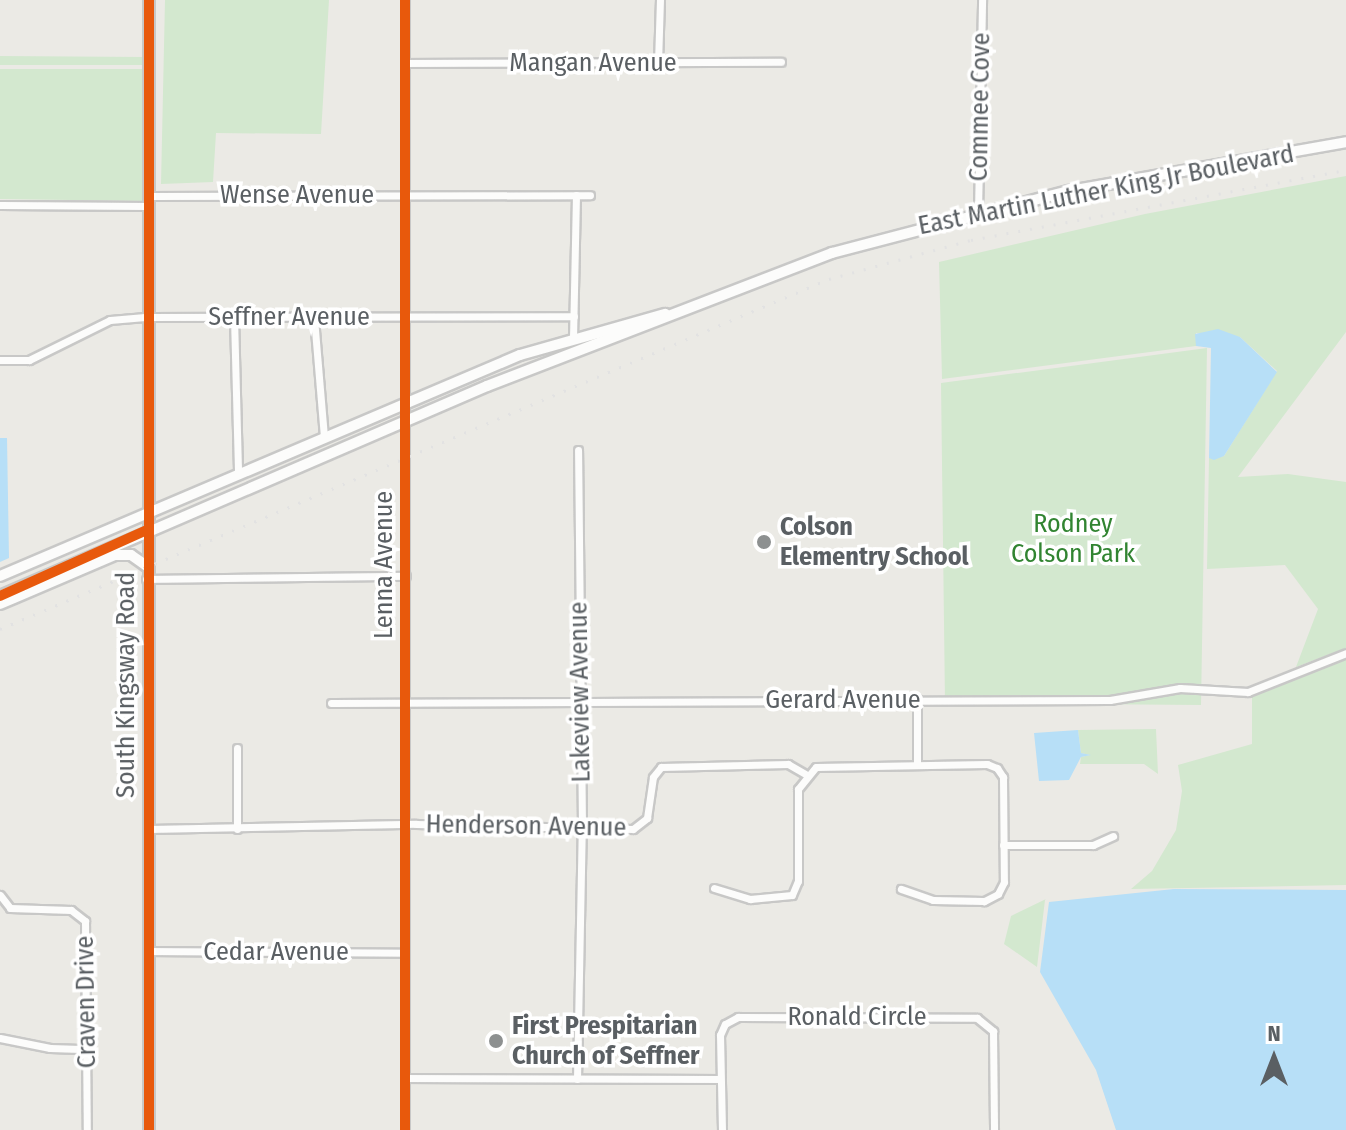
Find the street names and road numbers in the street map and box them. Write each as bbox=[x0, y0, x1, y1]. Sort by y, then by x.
street label: Commee Cove bbox=[963, 32, 997, 182]
street label: Mangan Avenue bbox=[509, 47, 677, 79]
street label: East Martin Luther King Jr Boulevard bbox=[915, 138, 1297, 242]
street label: Wense Avenue bbox=[220, 179, 374, 211]
street label: Seffner Avenue bbox=[208, 301, 370, 333]
street label: Lenna Avenue bbox=[368, 491, 400, 639]
street label: South Kingsway Road bbox=[110, 572, 142, 798]
street label: Lakeview Avenue bbox=[563, 601, 597, 783]
street label: Gerard Avenue bbox=[765, 684, 921, 716]
street label: Henderson Avenue bbox=[425, 809, 627, 843]
street label: Craven Drive bbox=[69, 935, 103, 1069]
street label: Cedar Avenue bbox=[203, 936, 349, 968]
street label: Ronald Circle bbox=[787, 1001, 927, 1033]

